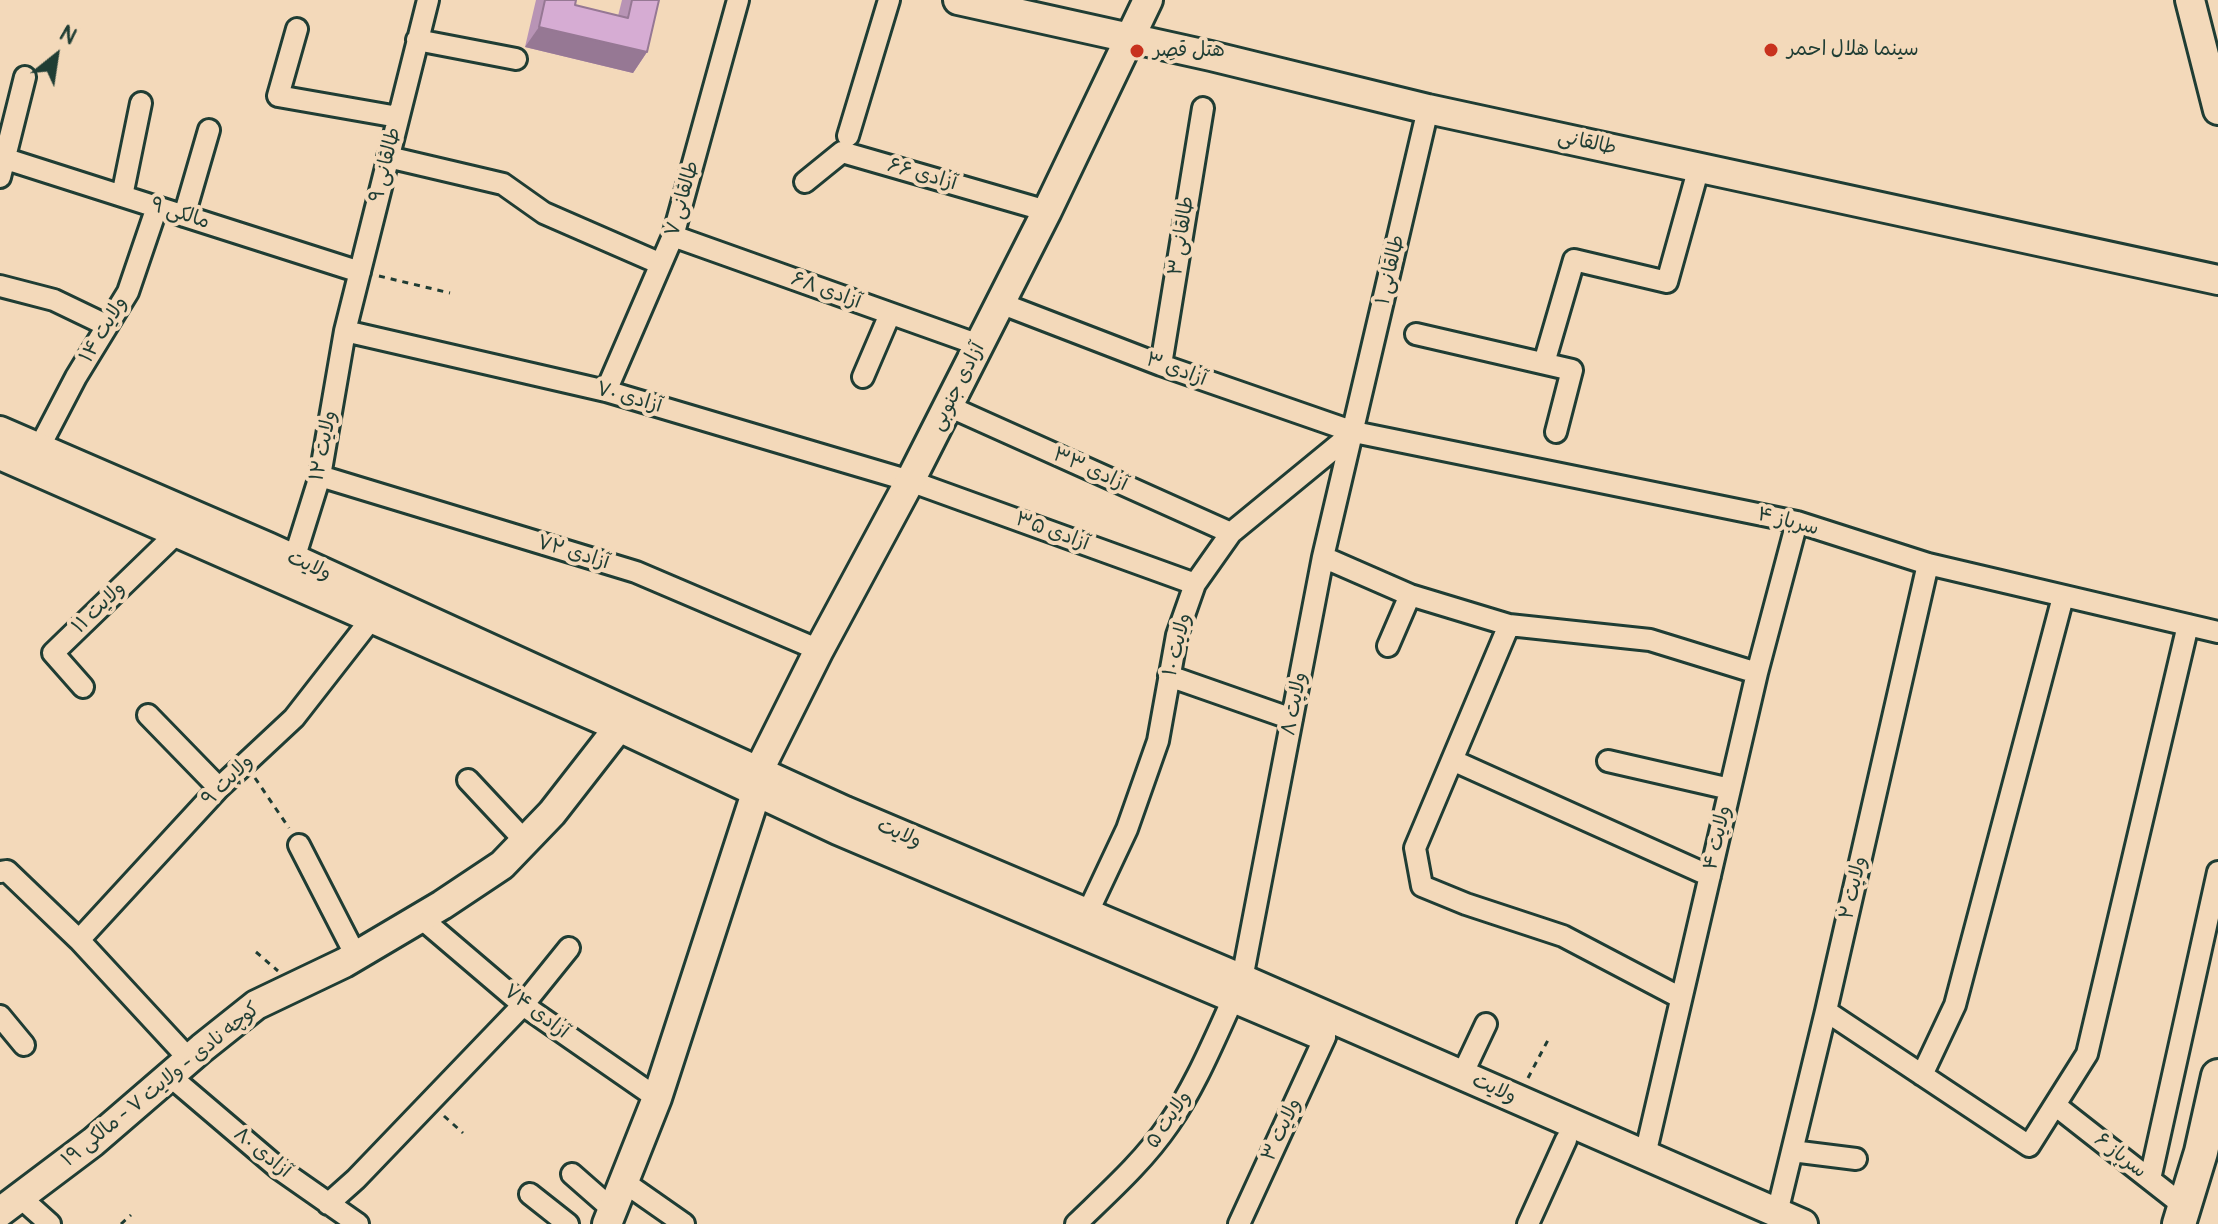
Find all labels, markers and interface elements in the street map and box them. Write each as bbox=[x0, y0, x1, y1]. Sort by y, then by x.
north arrow bbox=[16, 16, 96, 96]
text: N bbox=[55, 19, 81, 51]
place label: سینما هلال احمر bbox=[1787, 38, 1919, 62]
place label: هتل قصِر bbox=[1153, 39, 1225, 63]
marker: سینما هلال احمر bbox=[1762, 41, 1780, 59]
marker: هتل قصِر bbox=[1128, 42, 1146, 60]
street label: طالقانی ۹ bbox=[365, 125, 407, 205]
street label: طالقانی bbox=[1555, 125, 1619, 161]
street label: آزادی ۶۶ bbox=[885, 154, 959, 196]
street label: طالقانی ۷ bbox=[661, 158, 705, 240]
street label: مالکی ۹ bbox=[147, 193, 213, 235]
street label: طالقانی ۳ bbox=[1164, 195, 1200, 277]
street label: طالقانی ۱ bbox=[1371, 233, 1411, 307]
street label: آزادی ۶۸ bbox=[788, 267, 864, 315]
street label: ولایت ۱۴ bbox=[75, 293, 133, 367]
street label: آزادی جنوبی bbox=[926, 339, 990, 435]
street label: آزادی ۳ bbox=[1142, 348, 1210, 392]
street label: آزادی ۷۰ bbox=[593, 377, 665, 419]
street label: ولایت ۱۲ bbox=[305, 409, 343, 483]
street label: آزادی ۳۳ bbox=[1049, 443, 1131, 497]
street label: سرباز ۴ bbox=[1755, 503, 1821, 541]
street label: آزادی ۳۵ bbox=[1012, 508, 1092, 556]
street label: آزادی ۷۲ bbox=[534, 531, 612, 575]
street label: ولایت bbox=[283, 546, 335, 586]
street label: ولایت ۱۱ bbox=[67, 577, 131, 639]
street label: ولایت ۱۰ bbox=[1159, 611, 1197, 679]
street label: ولایت ۸ bbox=[1277, 670, 1313, 738]
street label: ولایت ۹ bbox=[197, 750, 259, 812]
street label: ولایت ۴ bbox=[1699, 803, 1737, 873]
street label: ولایت bbox=[873, 814, 925, 854]
street label: ولایت ۲ bbox=[1835, 854, 1873, 922]
street label: آزادی ۷۴ bbox=[499, 980, 573, 1044]
street label: کوچه نادی - ولایت ۷ - مالکی ۱۹ bbox=[57, 998, 265, 1172]
street label: ولایت bbox=[1468, 1069, 1520, 1109]
street label: ولایت ۵ bbox=[1141, 1087, 1197, 1153]
street label: ولایت ۳ bbox=[1257, 1095, 1307, 1165]
street label: آزادی ۸۰ bbox=[228, 1123, 296, 1183]
street label: سرباز ۶ bbox=[2089, 1128, 2151, 1184]

